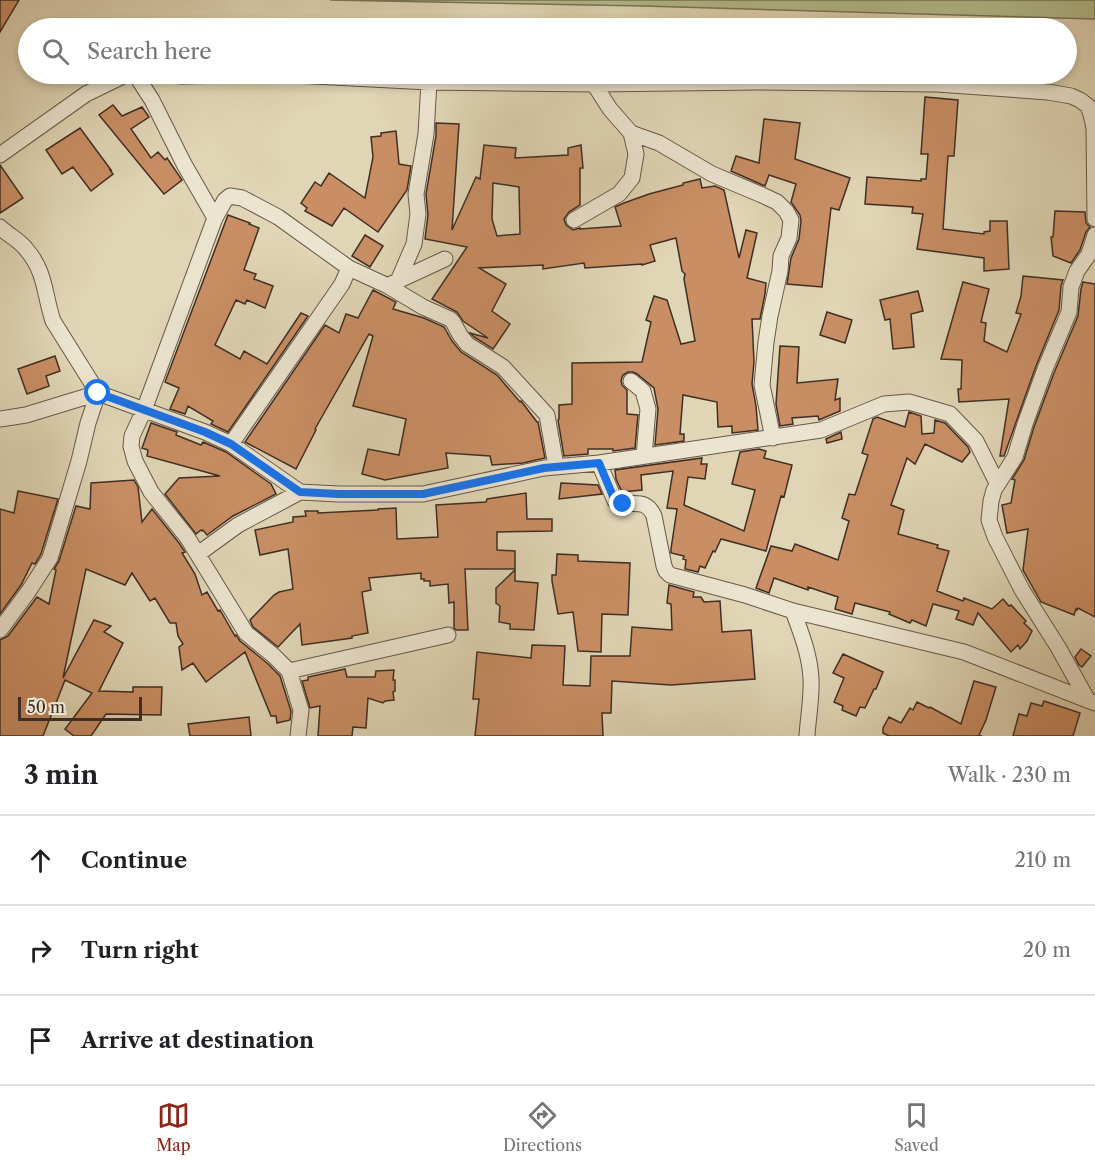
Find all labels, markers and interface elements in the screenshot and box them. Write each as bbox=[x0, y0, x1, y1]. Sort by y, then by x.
search box bbox=[18, 18, 1077, 84]
icon: search bbox=[39, 35, 72, 68]
text: Search here bbox=[87, 38, 212, 65]
route start bbox=[84, 379, 110, 405]
route end bbox=[609, 490, 635, 516]
scale bar bbox=[18, 694, 142, 722]
text: 50 m bbox=[27, 697, 65, 717]
text: 3 min bbox=[24, 759, 98, 791]
text: Walk · 230 m bbox=[948, 763, 1071, 787]
icon: ahead bbox=[24, 844, 57, 877]
text: Continue bbox=[81, 847, 187, 874]
text: 210 m bbox=[1014, 848, 1071, 872]
icon: right bbox=[24, 934, 57, 967]
text: Turn right bbox=[81, 937, 199, 964]
text: 20 m bbox=[1023, 938, 1071, 962]
icon: arrive bbox=[24, 1024, 57, 1057]
text: Arrive at destination bbox=[81, 1027, 314, 1054]
tab: Map bbox=[156, 1099, 191, 1155]
tab: Directions bbox=[503, 1099, 582, 1155]
tab: Saved bbox=[894, 1099, 939, 1155]

